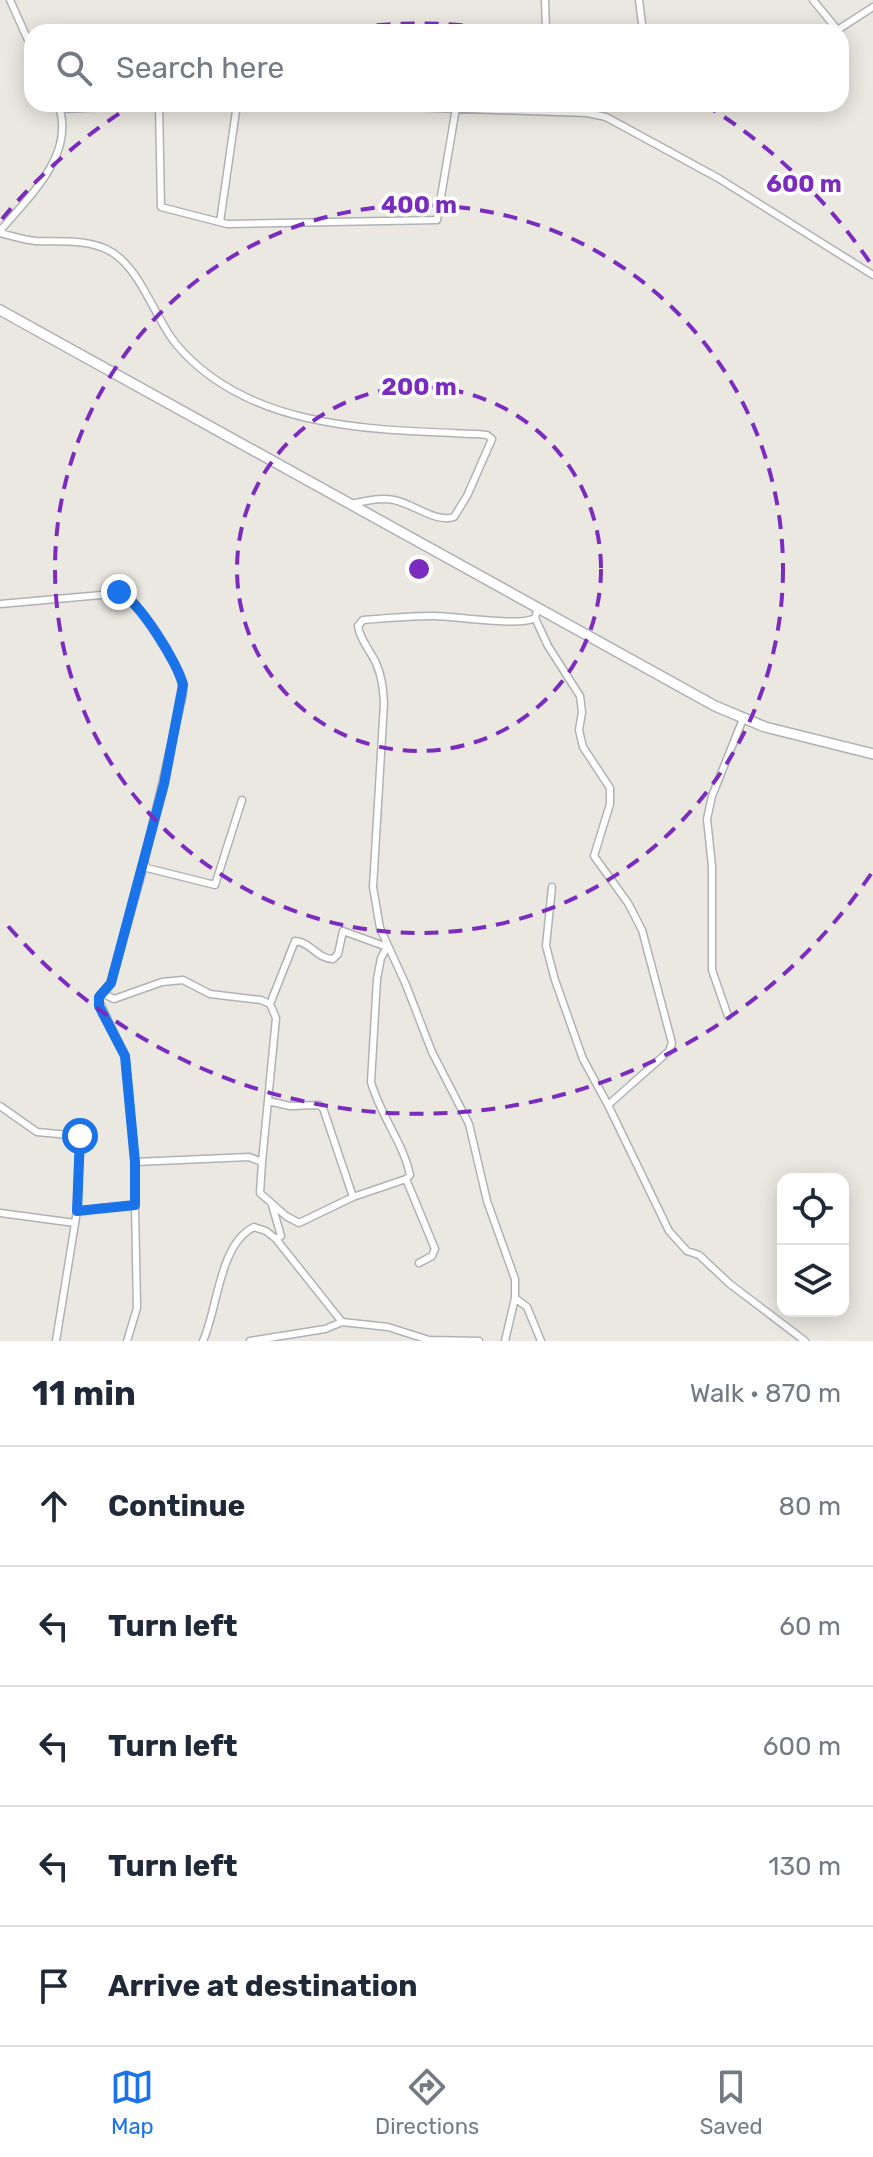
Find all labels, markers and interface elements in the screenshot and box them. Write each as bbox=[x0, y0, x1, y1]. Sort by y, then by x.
search box bbox=[24, 24, 849, 112]
icon: search bbox=[52, 46, 96, 90]
text: Search here bbox=[116, 50, 284, 86]
text: 600 m bbox=[766, 170, 842, 198]
text: 400 m bbox=[381, 191, 457, 219]
text: 200 m bbox=[381, 373, 457, 401]
centre of rings bbox=[405, 555, 433, 583]
route end bbox=[101, 574, 137, 610]
route start bbox=[62, 1118, 98, 1154]
map controls bbox=[777, 1173, 849, 1317]
button: locate bbox=[777, 1173, 849, 1245]
button: layers bbox=[777, 1245, 849, 1317]
text: 11 min bbox=[32, 1373, 136, 1414]
text: Walk · 870 m bbox=[690, 1378, 841, 1409]
icon: ahead bbox=[32, 1484, 76, 1528]
text: Continue bbox=[108, 1488, 245, 1524]
text: 80 m bbox=[778, 1491, 841, 1522]
icon: left bbox=[32, 1604, 76, 1648]
text: Turn left bbox=[108, 1608, 238, 1644]
text: 60 m bbox=[779, 1611, 841, 1642]
icon: left bbox=[32, 1724, 76, 1768]
text: Turn left bbox=[108, 1728, 238, 1764]
text: 600 m bbox=[763, 1731, 841, 1762]
icon: left bbox=[32, 1844, 76, 1888]
text: Turn left bbox=[108, 1848, 238, 1884]
text: 130 m bbox=[768, 1851, 841, 1882]
icon: arrive bbox=[32, 1964, 76, 2008]
text: Arrive at destination bbox=[108, 1968, 418, 2004]
tab: Map bbox=[110, 2065, 154, 2140]
tab: Directions bbox=[375, 2065, 479, 2140]
tab: Saved bbox=[700, 2065, 763, 2140]

